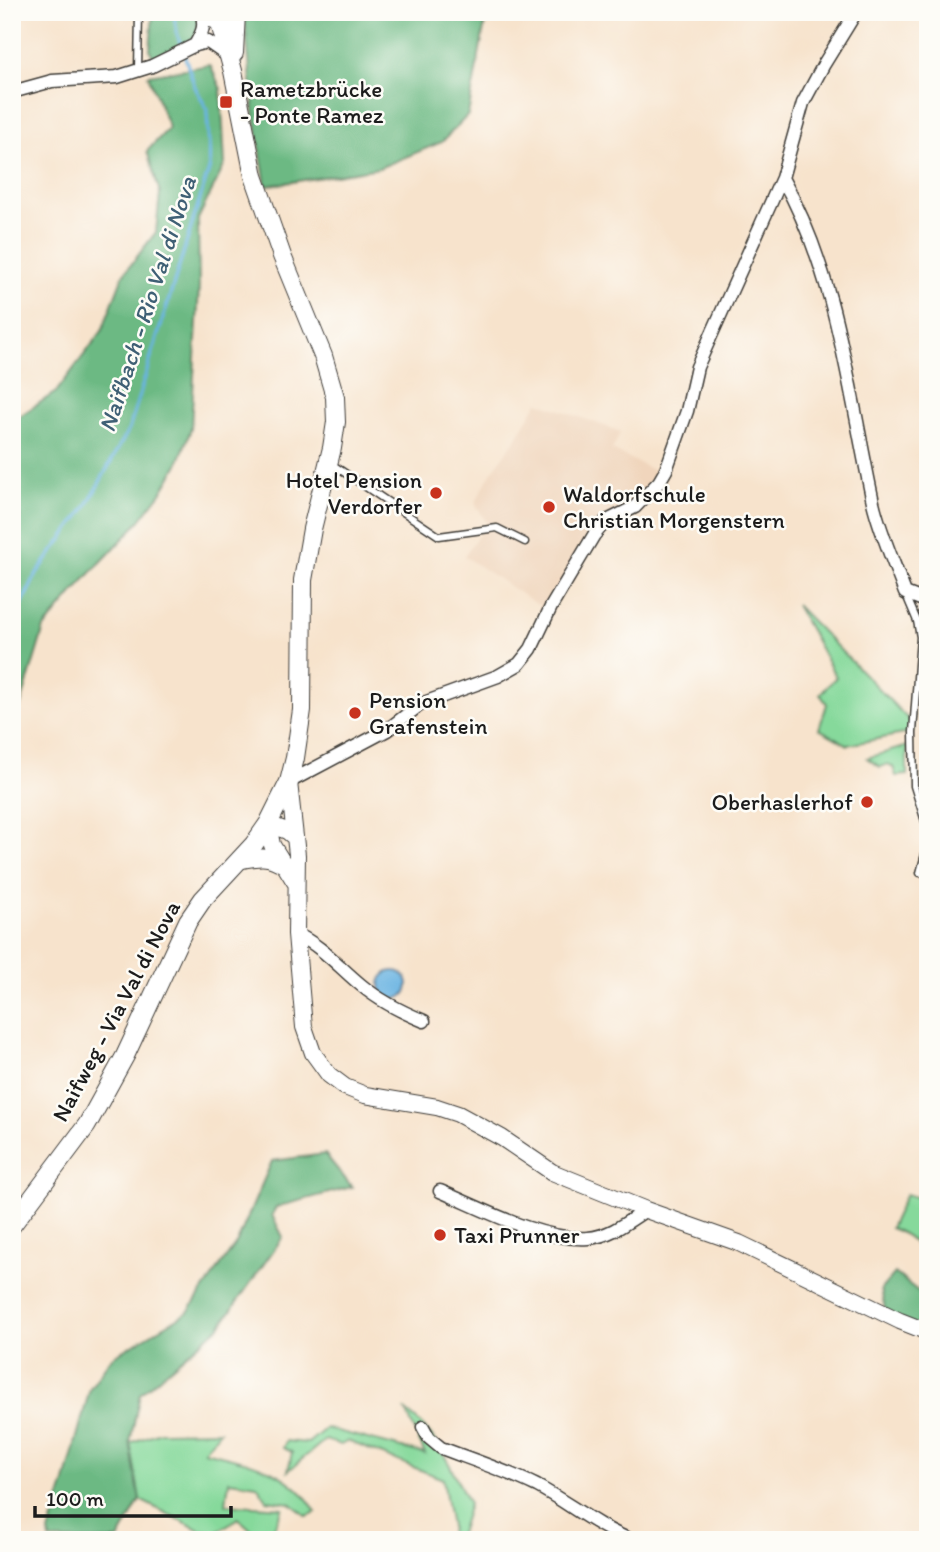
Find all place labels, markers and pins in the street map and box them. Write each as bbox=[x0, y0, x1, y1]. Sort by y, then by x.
place label: Rametzbrücke - Ponte Ramez bbox=[240, 75, 384, 129]
marker: Rametzbrücke - Ponte Ramez bbox=[218, 94, 234, 110]
place label: Hotel Pension Verdorfer bbox=[286, 466, 422, 520]
place label: Waldorfschule Christian Morgenstern bbox=[563, 480, 785, 534]
marker: Hotel Pension Verdorfer bbox=[428, 485, 444, 501]
marker: Waldorfschule Christian Morgenstern bbox=[541, 499, 557, 515]
place label: Pension Grafenstein bbox=[369, 686, 487, 740]
marker: Pension Grafenstein bbox=[347, 705, 363, 721]
place label: Oberhaslerhof bbox=[711, 788, 853, 816]
marker: Oberhaslerhof bbox=[859, 794, 875, 810]
place label: Taxi Prunner bbox=[454, 1221, 580, 1249]
marker: Taxi Prunner bbox=[432, 1227, 448, 1243]

